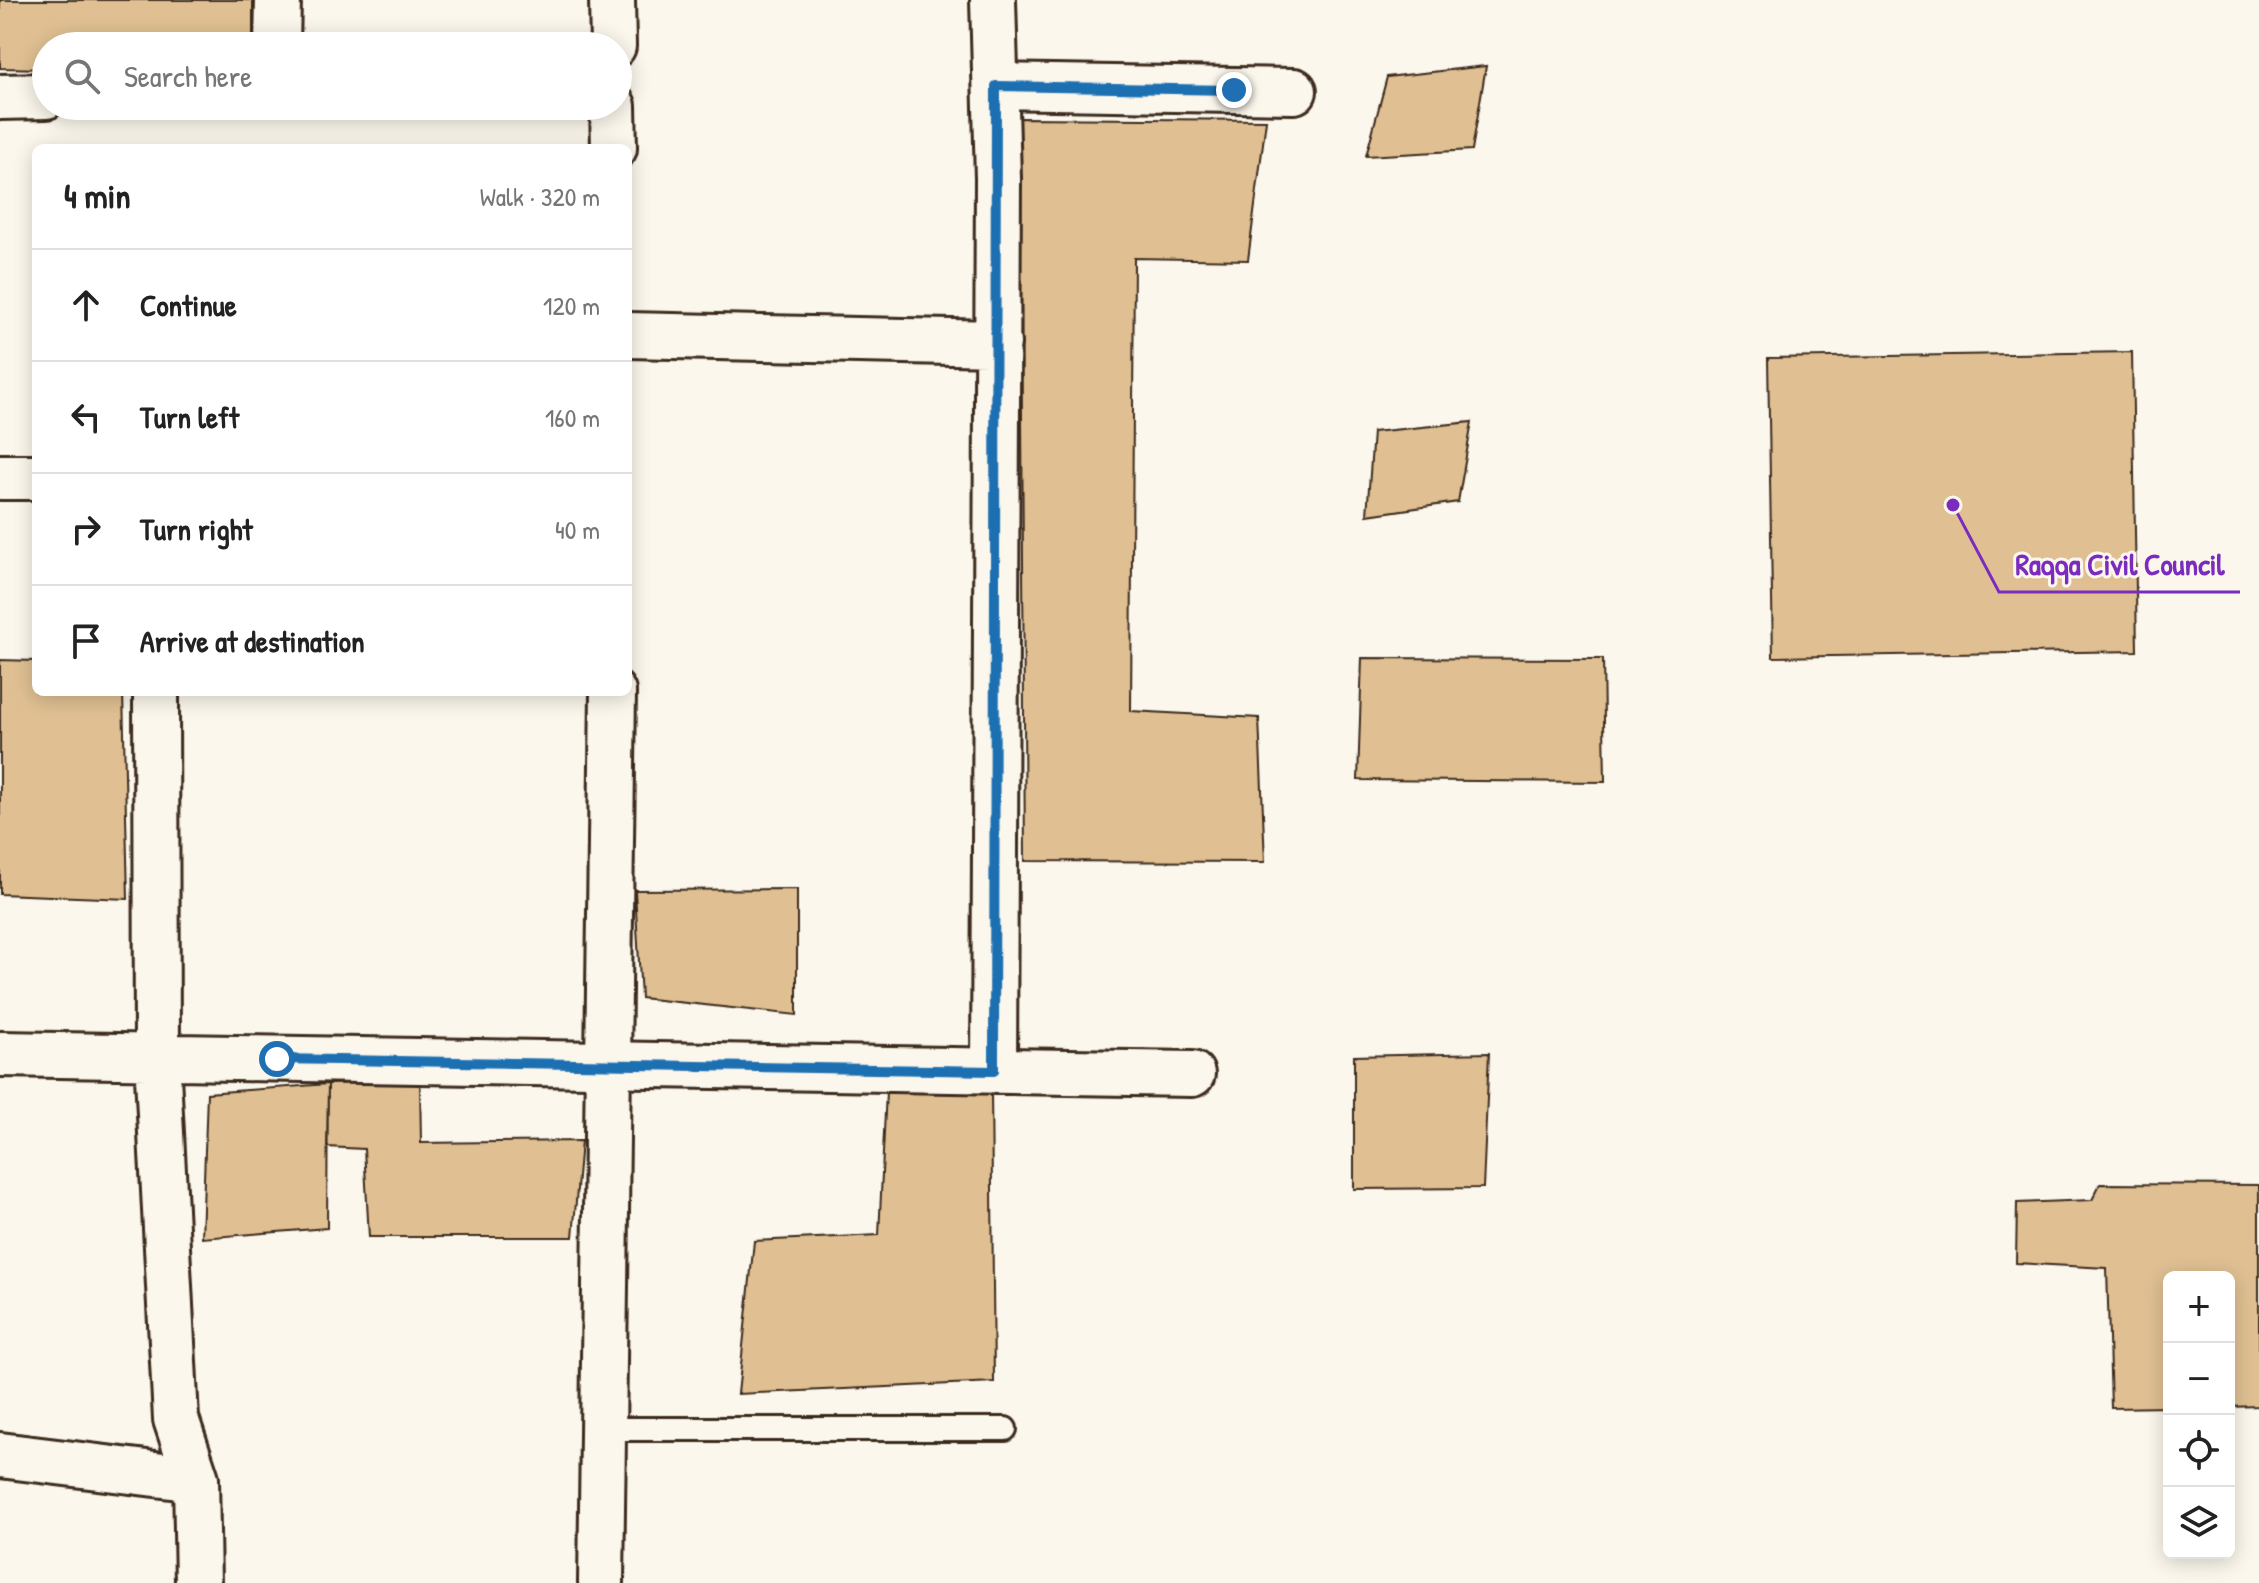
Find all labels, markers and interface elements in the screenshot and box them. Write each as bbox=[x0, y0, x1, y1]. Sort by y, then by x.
search box bbox=[32, 32, 632, 120]
icon: search bbox=[60, 54, 104, 98]
text: Search here bbox=[124, 56, 252, 96]
route end bbox=[1216, 72, 1252, 108]
text: 4 min bbox=[64, 173, 131, 219]
text: Walk · 320 m bbox=[480, 179, 600, 214]
icon: ahead bbox=[64, 283, 108, 327]
text: Continue bbox=[140, 285, 237, 325]
text: 120 m bbox=[543, 288, 600, 323]
icon: left bbox=[64, 395, 108, 439]
text: Turn left bbox=[140, 397, 239, 437]
text: 160 m bbox=[545, 400, 600, 435]
icon: right bbox=[64, 507, 108, 551]
text: Turn right bbox=[140, 509, 253, 549]
text: 40 m bbox=[555, 512, 600, 547]
callout: Raqqa Civil Council bbox=[1999, 538, 2240, 592]
text: Raqqa Civil Council bbox=[2015, 544, 2226, 585]
icon: arrive bbox=[64, 619, 108, 663]
text: Arrive at destination bbox=[140, 621, 365, 661]
route start bbox=[259, 1041, 295, 1077]
map controls bbox=[2163, 1271, 2235, 1559]
button: + bbox=[2163, 1271, 2235, 1343]
button: − bbox=[2163, 1343, 2235, 1415]
button: locate bbox=[2163, 1415, 2235, 1487]
button: layers bbox=[2163, 1487, 2235, 1559]

